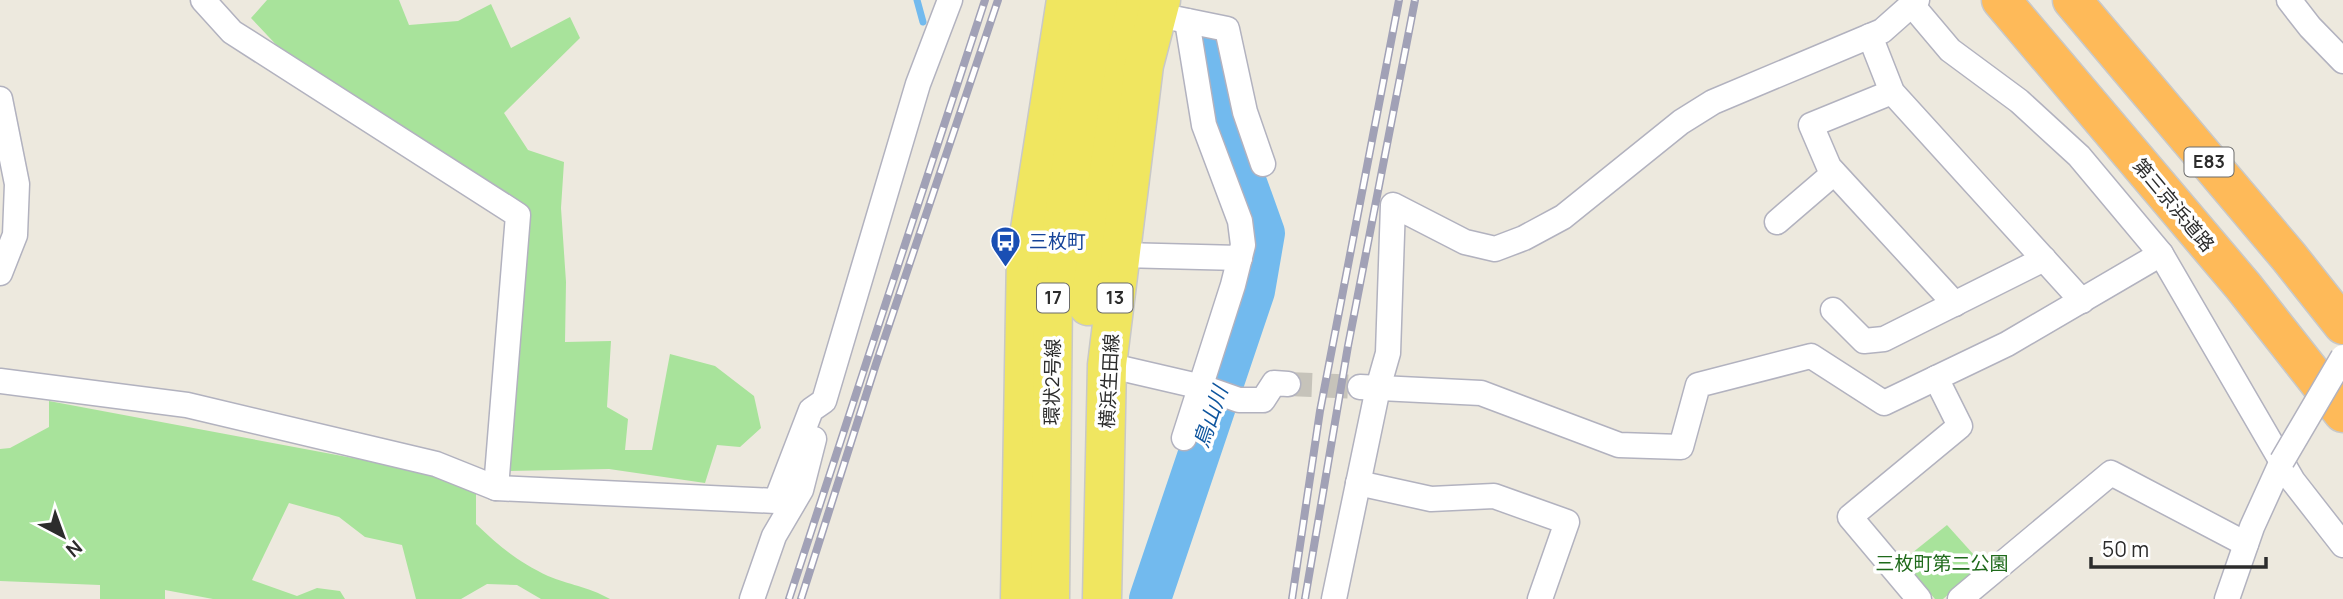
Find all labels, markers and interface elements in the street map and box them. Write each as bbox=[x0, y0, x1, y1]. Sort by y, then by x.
road number: E83 bbox=[2184, 148, 2234, 176]
street label: 第三京浜道路 bbox=[2127, 153, 2221, 257]
bus stop icon: 三枚町 bbox=[989, 224, 1023, 268]
place label: 三枚町 bbox=[1029, 228, 1086, 254]
road number: 17 bbox=[1037, 284, 1069, 312]
road number: 13 bbox=[1098, 284, 1132, 312]
street label: 横浜生田線 bbox=[1094, 333, 1124, 429]
street label: 環状2号線 bbox=[1038, 338, 1066, 426]
water label: 鳥山川 bbox=[1187, 380, 1234, 451]
north arrow bbox=[28, 501, 98, 571]
scale bar bbox=[2091, 526, 2266, 570]
text: N bbox=[60, 535, 88, 563]
text: 50 m bbox=[2102, 535, 2149, 563]
park label: 三枚町第二公園 bbox=[1875, 550, 2009, 576]

